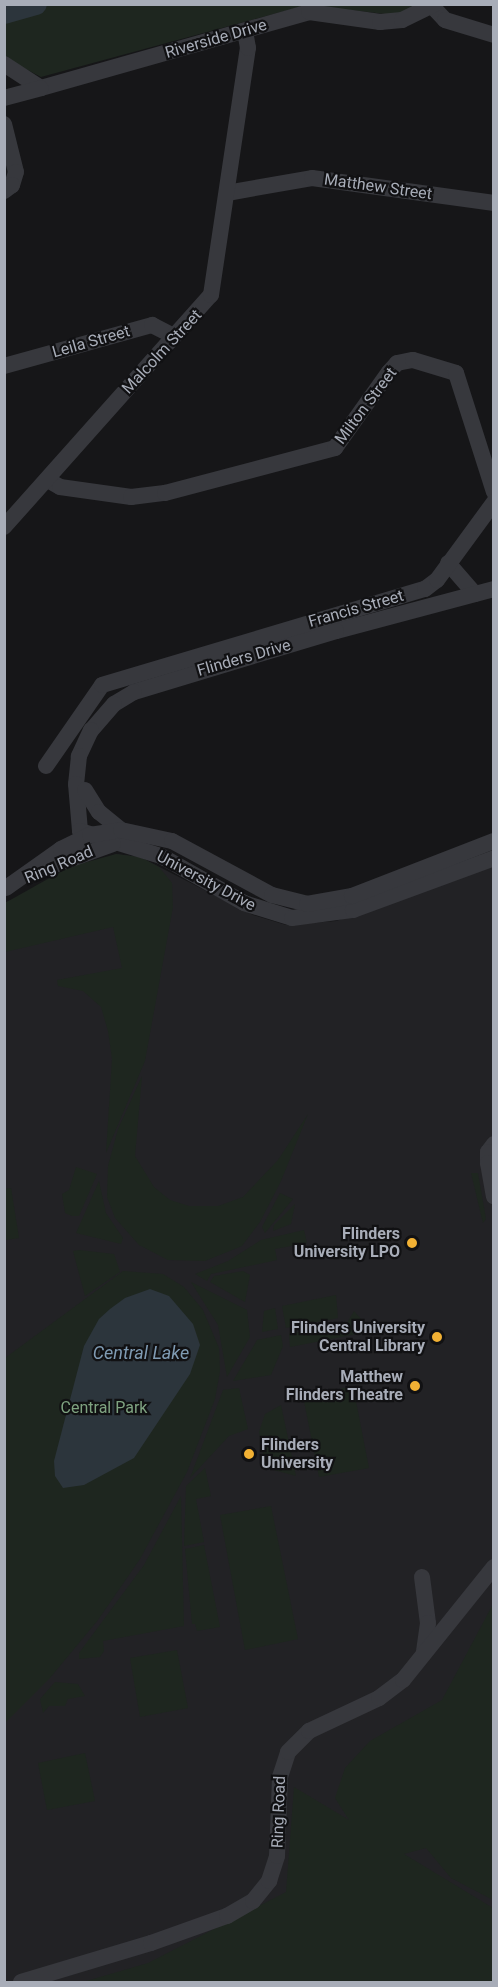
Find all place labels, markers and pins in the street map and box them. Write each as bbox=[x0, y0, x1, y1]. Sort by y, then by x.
place label: Flinders University LPO bbox=[294, 1224, 400, 1262]
marker: Flinders University LPO bbox=[405, 1236, 419, 1250]
place label: Flinders University Central Library bbox=[291, 1318, 425, 1356]
marker: Flinders University Central Library bbox=[430, 1330, 444, 1344]
place label: Matthew Flinders Theatre bbox=[285, 1367, 403, 1405]
marker: Matthew Flinders Theatre bbox=[408, 1379, 422, 1393]
place label: Flinders University bbox=[261, 1435, 333, 1473]
marker: Flinders University bbox=[242, 1447, 256, 1461]

